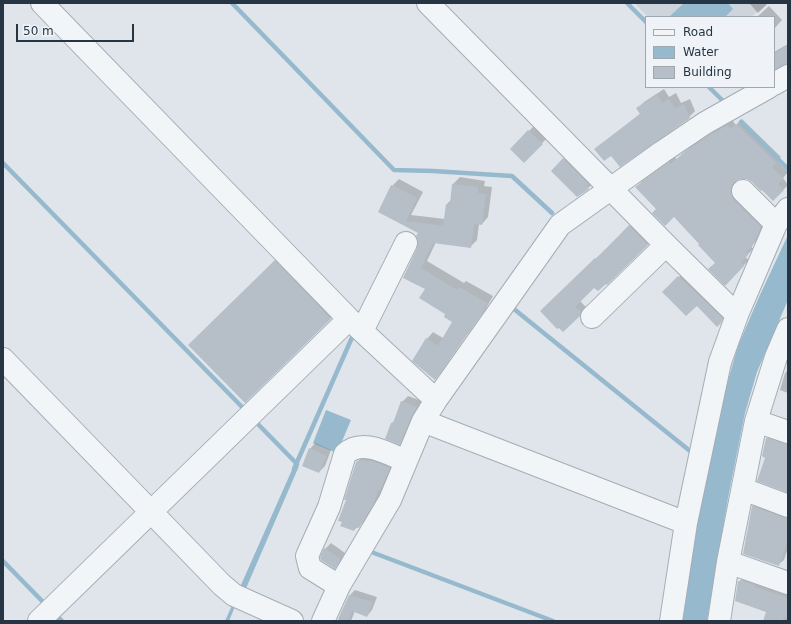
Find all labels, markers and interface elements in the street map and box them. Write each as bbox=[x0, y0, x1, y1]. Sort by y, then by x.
scale bar bbox=[18, 16, 136, 42]
legend bbox=[645, 16, 775, 88]
text: 50 m bbox=[23, 24, 54, 38]
text: Road bbox=[683, 25, 713, 39]
text: Water bbox=[683, 45, 718, 59]
text: Building bbox=[683, 65, 732, 79]

